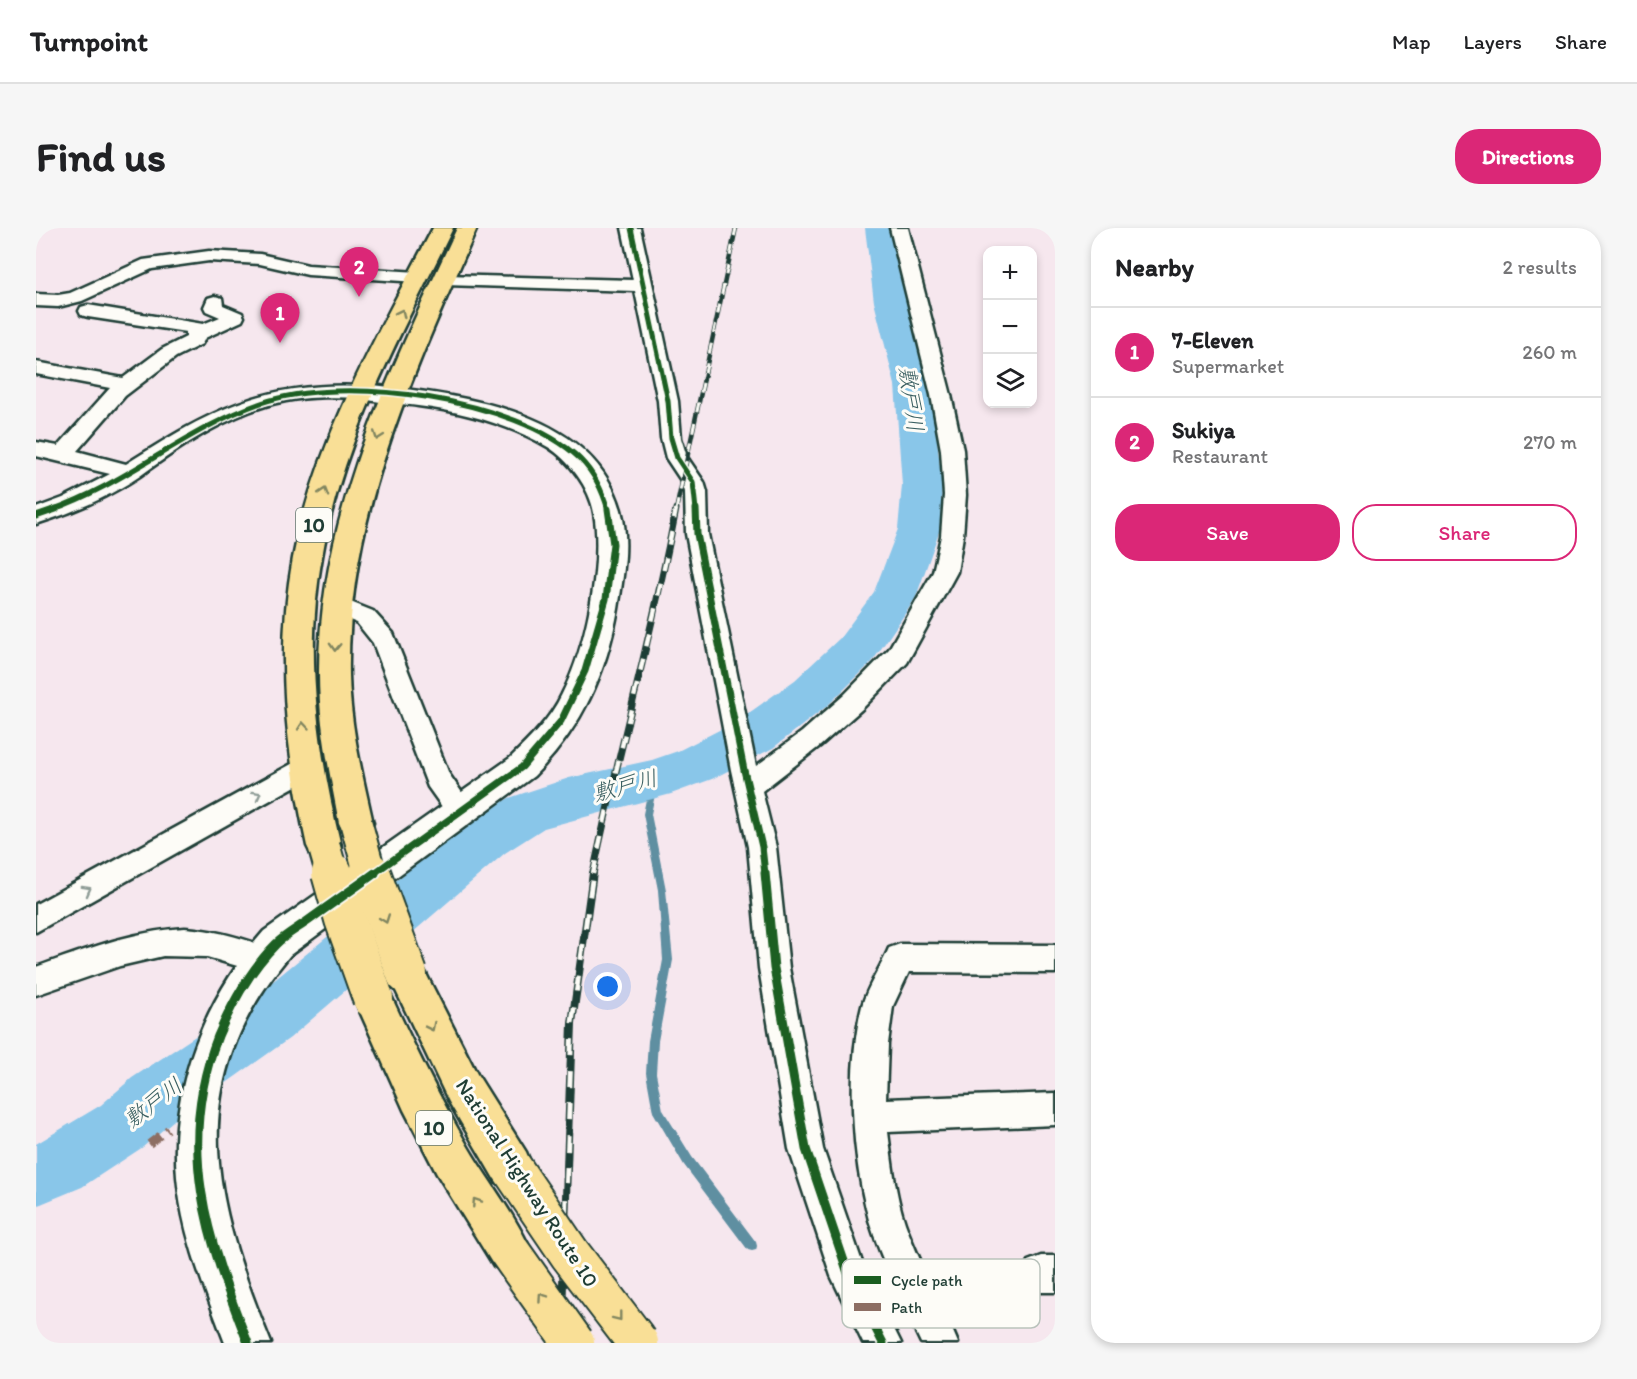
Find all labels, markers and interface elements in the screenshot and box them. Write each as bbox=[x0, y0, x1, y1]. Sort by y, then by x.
text: Turnpoint bbox=[30, 24, 148, 58]
text: Map bbox=[1392, 29, 1431, 54]
text: Layers bbox=[1464, 29, 1522, 54]
text: Share bbox=[1555, 29, 1607, 54]
button: Directions bbox=[1455, 129, 1601, 184]
text: Find us bbox=[36, 131, 166, 182]
map controls bbox=[983, 246, 1037, 408]
button: + bbox=[983, 246, 1037, 300]
pin: 2 bbox=[340, 248, 378, 297]
text: Nearby bbox=[1115, 251, 1194, 283]
text: 2 results bbox=[1503, 255, 1577, 279]
pin: 1 bbox=[260, 294, 300, 343]
button: − bbox=[983, 300, 1037, 354]
one-way arrow bbox=[393, 309, 405, 320]
text: 7-Eleven bbox=[1172, 327, 1254, 354]
text: 1 bbox=[1130, 340, 1139, 364]
text: 260 m bbox=[1522, 340, 1577, 364]
button: layers bbox=[983, 354, 1037, 408]
text: Supermarket bbox=[1172, 354, 1284, 378]
water label: 敷戸川 bbox=[894, 365, 929, 434]
text: Sukiya bbox=[1172, 417, 1235, 444]
one-way arrow bbox=[373, 430, 386, 441]
text: 2 bbox=[1129, 430, 1140, 454]
text: 270 m bbox=[1523, 430, 1577, 454]
text: Restaurant bbox=[1172, 444, 1268, 468]
one-way arrow bbox=[316, 487, 329, 498]
button: Save bbox=[1115, 504, 1340, 561]
button: Share bbox=[1352, 504, 1577, 561]
road number: 10 bbox=[296, 508, 332, 542]
one-way arrow bbox=[328, 642, 341, 651]
one-way arrow bbox=[297, 722, 310, 731]
water label: 敷戸川 bbox=[590, 764, 661, 807]
one-way arrow bbox=[251, 791, 261, 802]
one-way arrow bbox=[81, 886, 91, 897]
one-way arrow bbox=[378, 913, 391, 924]
your location bbox=[593, 972, 622, 1001]
one-way arrow bbox=[424, 1021, 435, 1031]
water label: 敷戸川 bbox=[119, 1072, 188, 1133]
street label: National Highway Route 10 bbox=[451, 1074, 604, 1291]
road number: 10 bbox=[416, 1111, 452, 1145]
one-way arrow bbox=[472, 1198, 484, 1208]
legend bbox=[842, 1259, 1040, 1328]
text: Cycle path bbox=[891, 1271, 963, 1290]
one-way arrow bbox=[538, 1292, 549, 1303]
text: Path bbox=[891, 1298, 922, 1317]
one-way arrow bbox=[611, 1311, 622, 1322]

